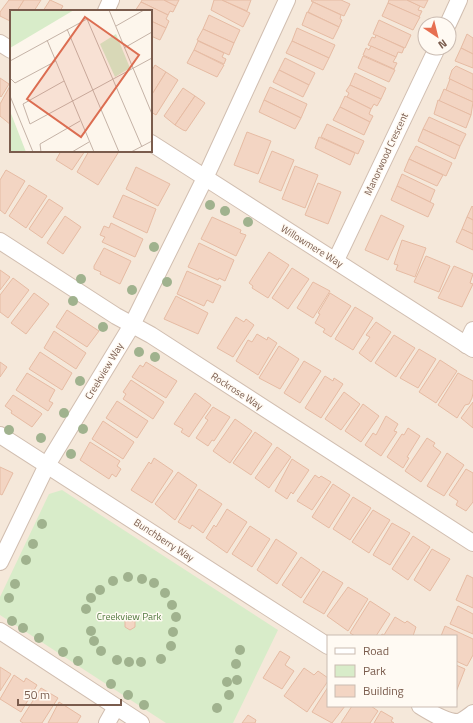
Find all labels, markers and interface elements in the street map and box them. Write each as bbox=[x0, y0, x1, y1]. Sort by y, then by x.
inset map bbox=[10, 10, 152, 152]
north arrow bbox=[417, 16, 457, 56]
text: N bbox=[435, 35, 450, 53]
street label: Manorwood Crescent bbox=[360, 110, 412, 198]
street label: Willowmere Way bbox=[278, 221, 346, 271]
street label: Creekview Way bbox=[81, 340, 127, 402]
street label: Rockrose Way bbox=[208, 368, 266, 414]
street label: Bunchberry Way bbox=[131, 515, 197, 565]
park label: Creekview Park bbox=[97, 609, 162, 624]
legend bbox=[327, 635, 457, 707]
text: Road bbox=[363, 641, 389, 660]
text: Park bbox=[363, 661, 386, 680]
scale bar bbox=[18, 681, 121, 707]
text: Building bbox=[363, 681, 404, 700]
text: 50 m bbox=[24, 685, 50, 704]

